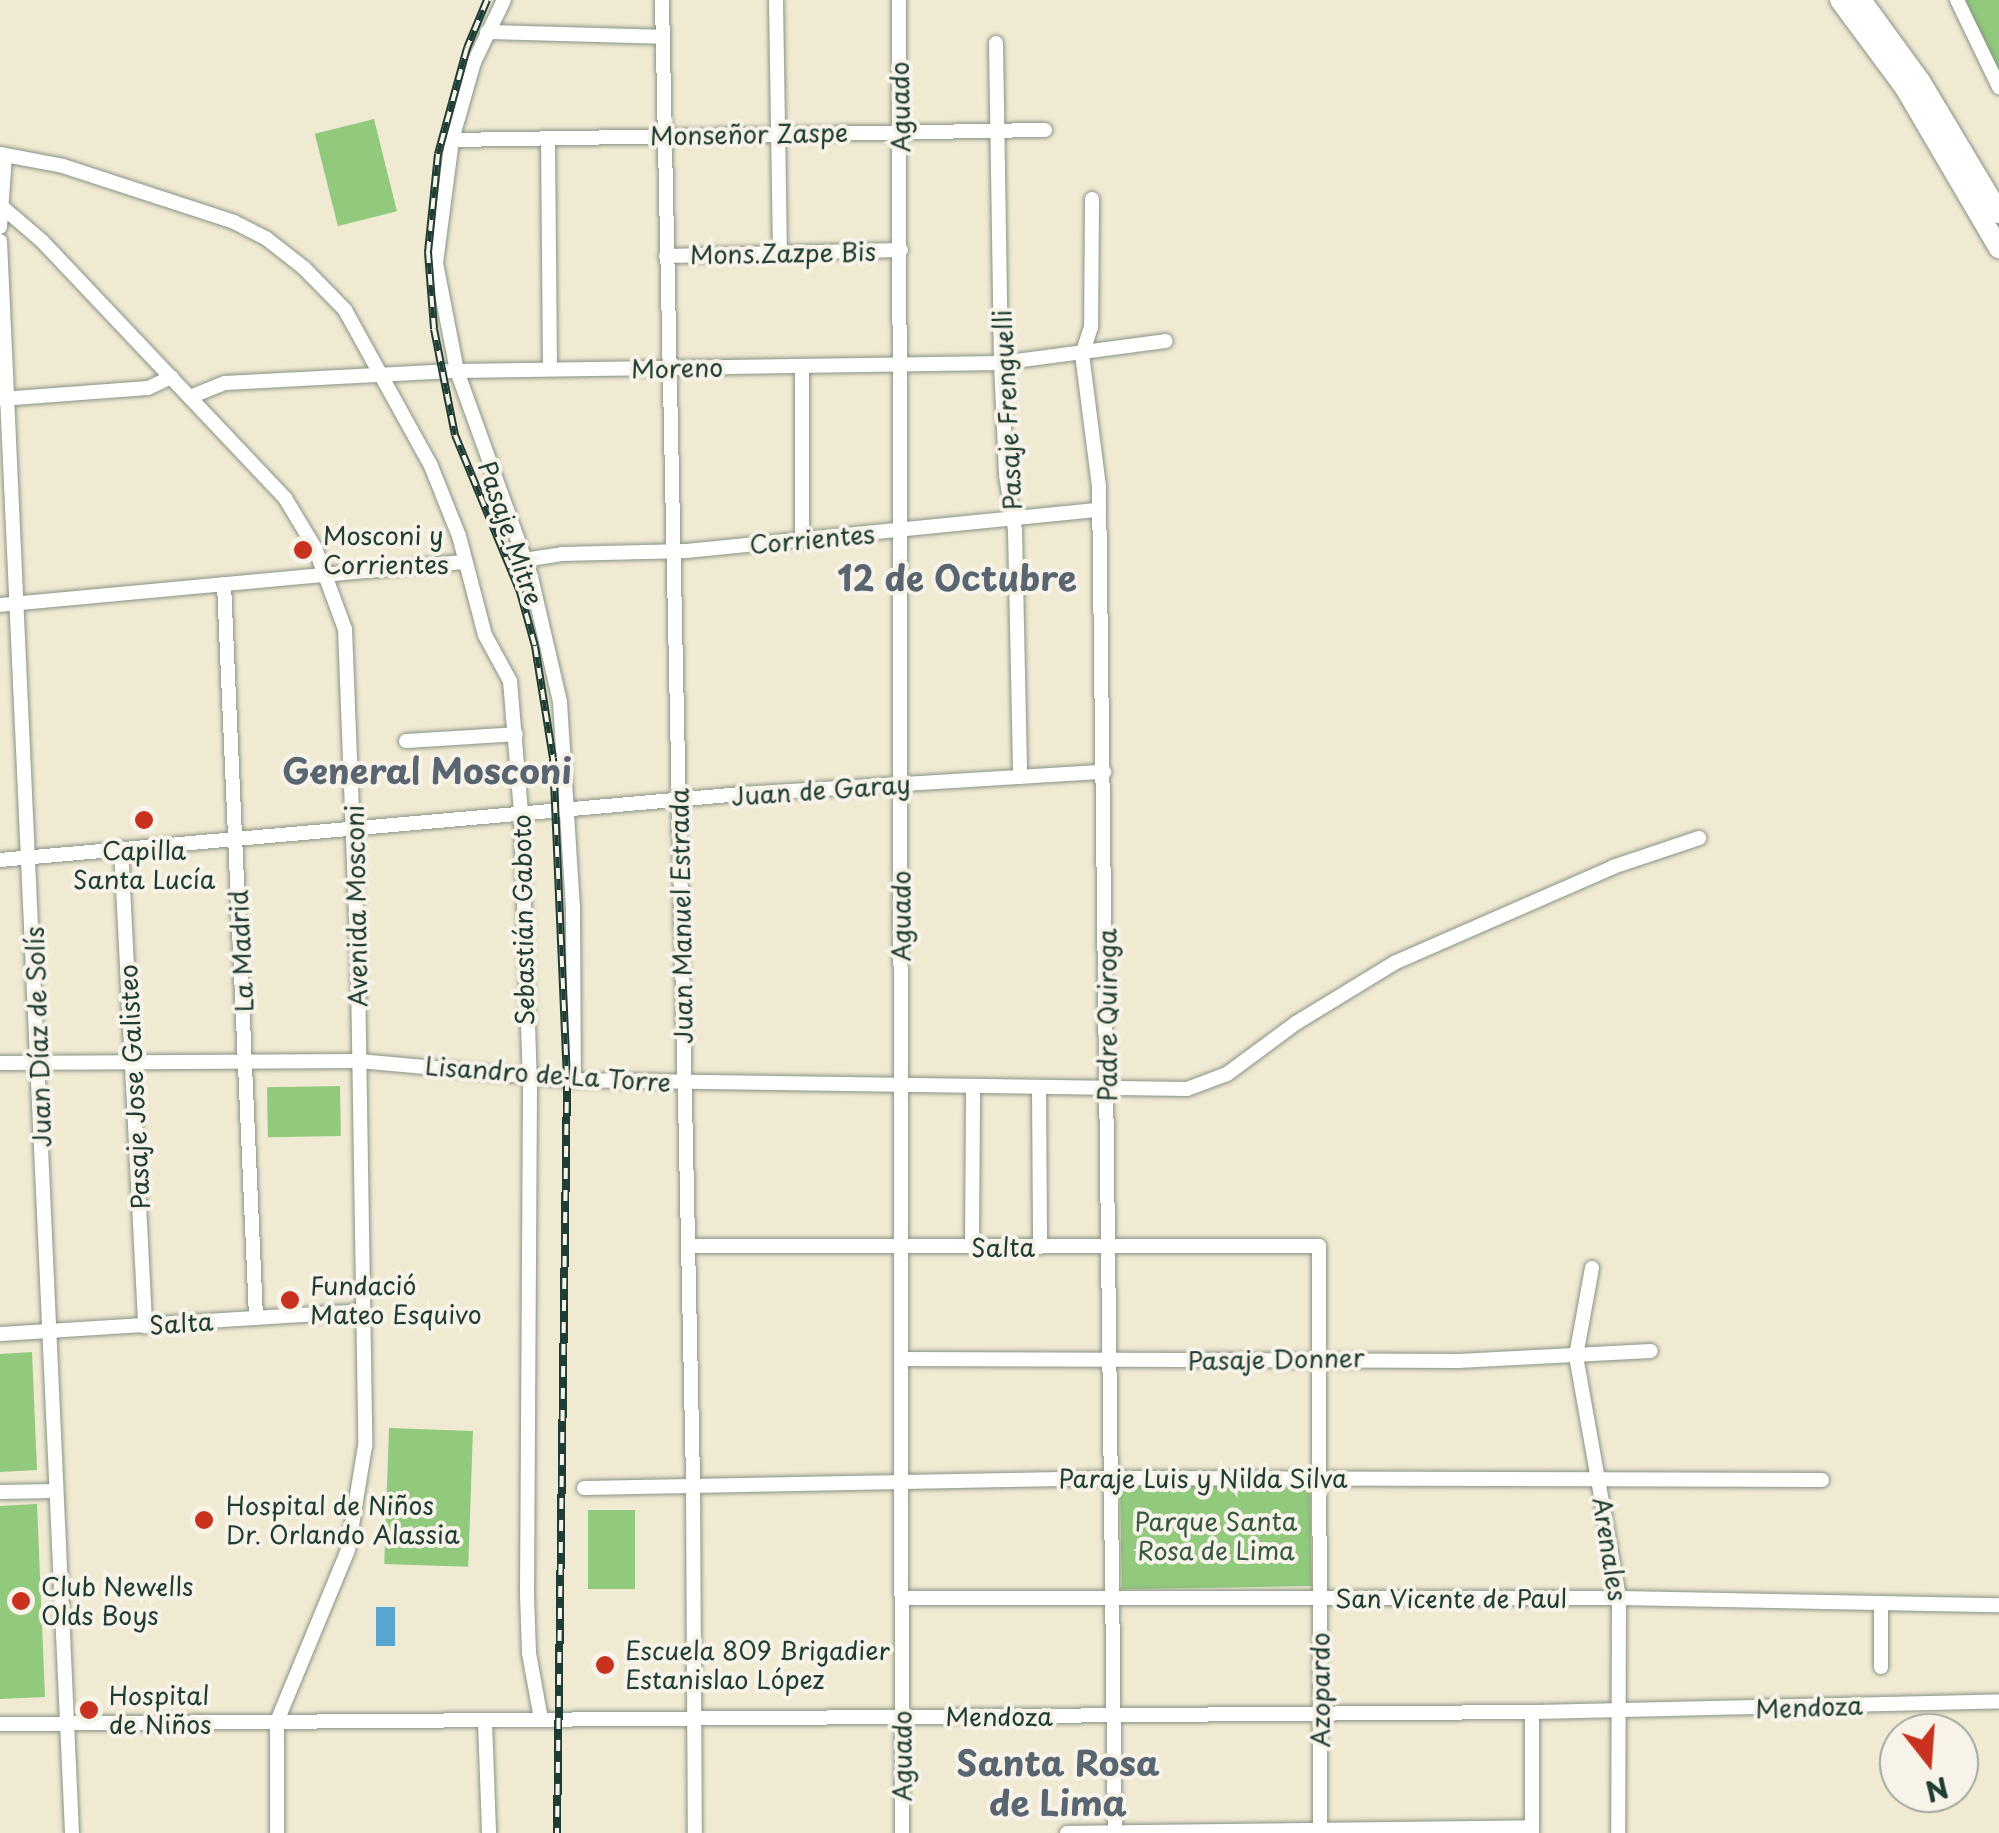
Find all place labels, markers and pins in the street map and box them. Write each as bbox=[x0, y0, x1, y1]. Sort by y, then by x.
place label: Mosconi y Corrientes bbox=[323, 521, 449, 580]
marker: Mosconi y Corrientes bbox=[292, 539, 314, 561]
marker: Capilla Santa Lucía bbox=[133, 809, 155, 831]
place label: Capilla Santa Lucía bbox=[73, 836, 215, 895]
place label: Fundació Mateo Esquivo bbox=[310, 1271, 482, 1330]
marker: Fundació Mateo Esquivo bbox=[279, 1289, 301, 1311]
place label: Hospital de Niños Dr. Orlando Alassia bbox=[226, 1491, 462, 1550]
marker: Hospital de Niños Dr. Orlando Alassia bbox=[191, 1507, 217, 1533]
place label: Club Newells Olds Boys bbox=[41, 1572, 193, 1631]
marker: Club Newells Olds Boys bbox=[10, 1590, 32, 1612]
place label: Escuela 809 Brigadier Estanislao López bbox=[625, 1636, 891, 1695]
marker: Escuela 809 Brigadier Estanislao López bbox=[594, 1654, 616, 1676]
place label: Hospital de Niños bbox=[109, 1681, 212, 1740]
marker: Hospital de Niños bbox=[78, 1699, 100, 1721]

